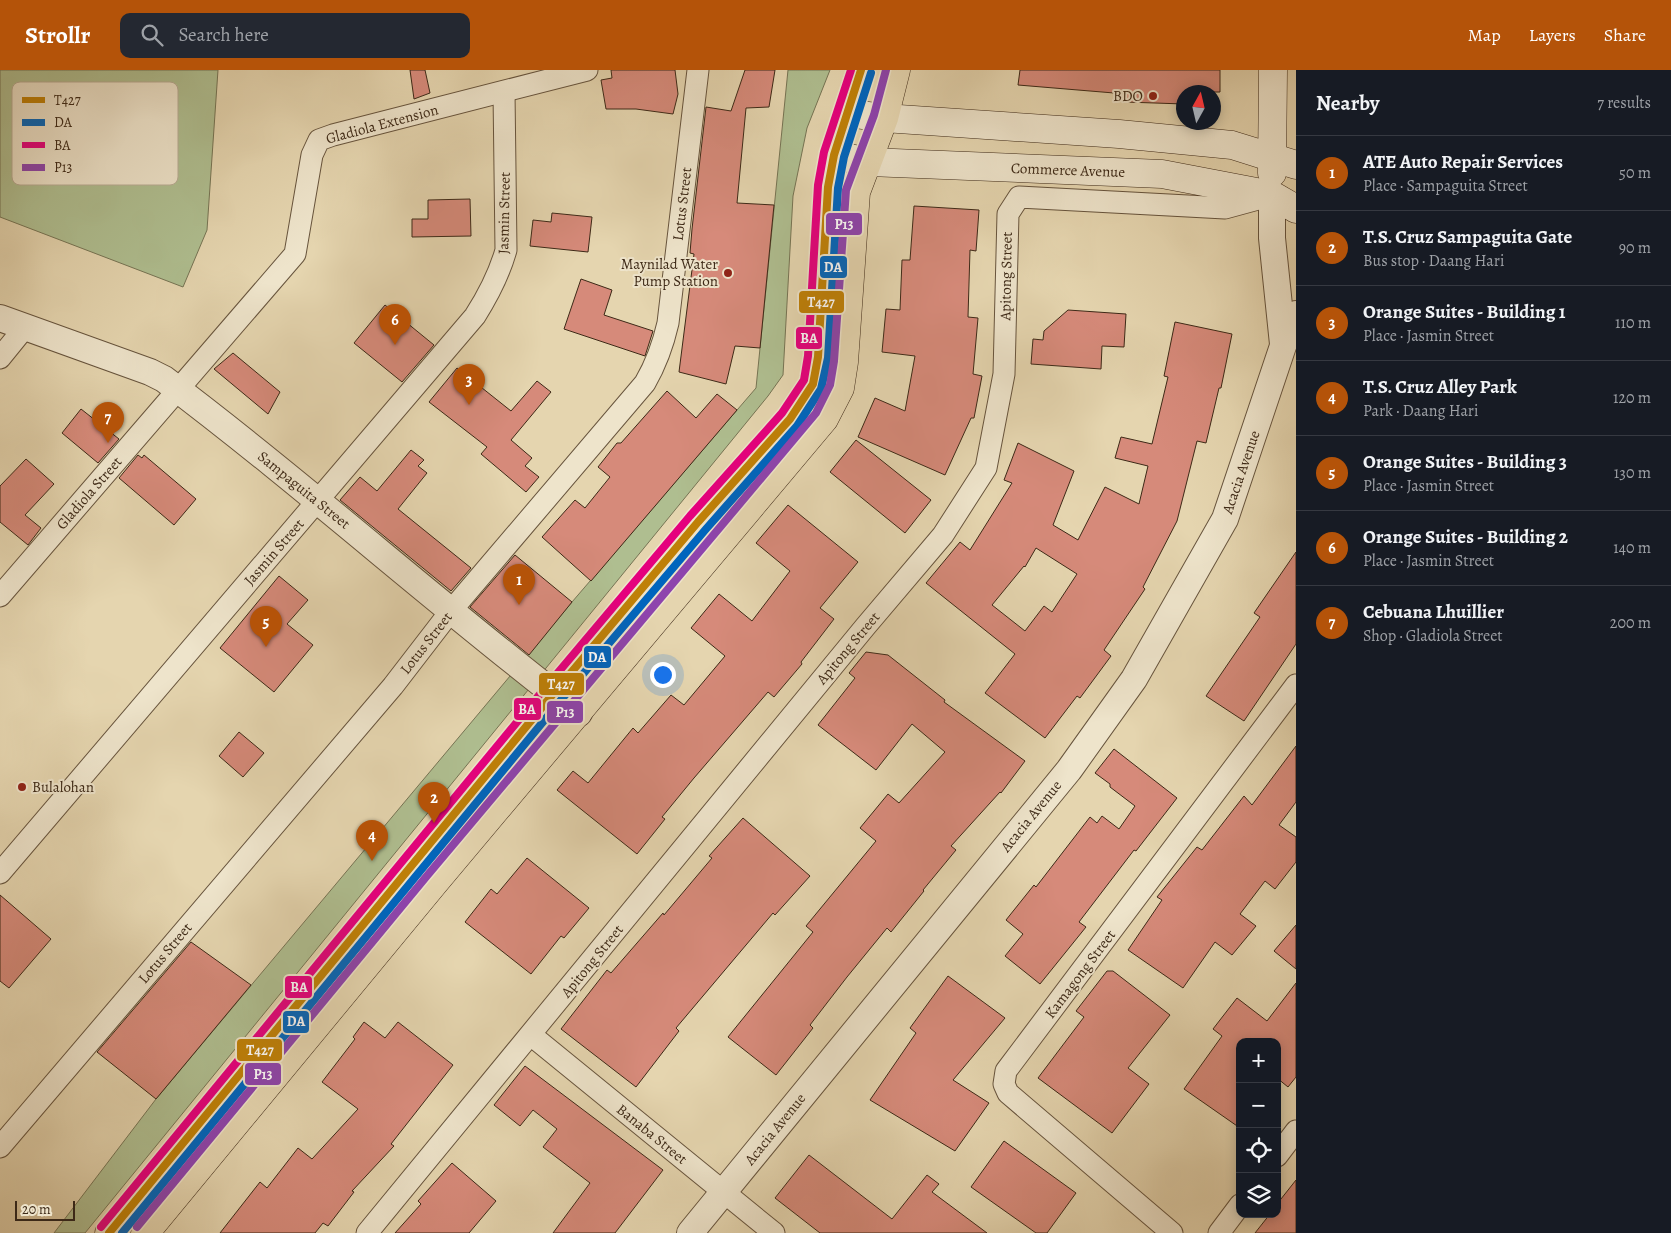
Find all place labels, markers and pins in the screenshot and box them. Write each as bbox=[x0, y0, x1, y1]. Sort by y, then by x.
place label: BDO bbox=[1113, 86, 1143, 106]
marker: BDO bbox=[1147, 90, 1159, 102]
place label: Maynilad Water Pump Station bbox=[621, 254, 718, 291]
marker: Maynilad Water Pump Station bbox=[722, 267, 734, 279]
pin: 6 bbox=[379, 304, 411, 345]
pin: 3 bbox=[453, 364, 485, 405]
pin: 7 bbox=[92, 402, 124, 443]
pin: 1 bbox=[503, 564, 535, 605]
pin: 5 bbox=[250, 606, 282, 647]
place label: Bulalohan bbox=[32, 777, 94, 797]
marker: Bulalohan bbox=[16, 781, 28, 793]
pin: 2 bbox=[418, 782, 450, 823]
pin: 4 bbox=[356, 820, 388, 861]

